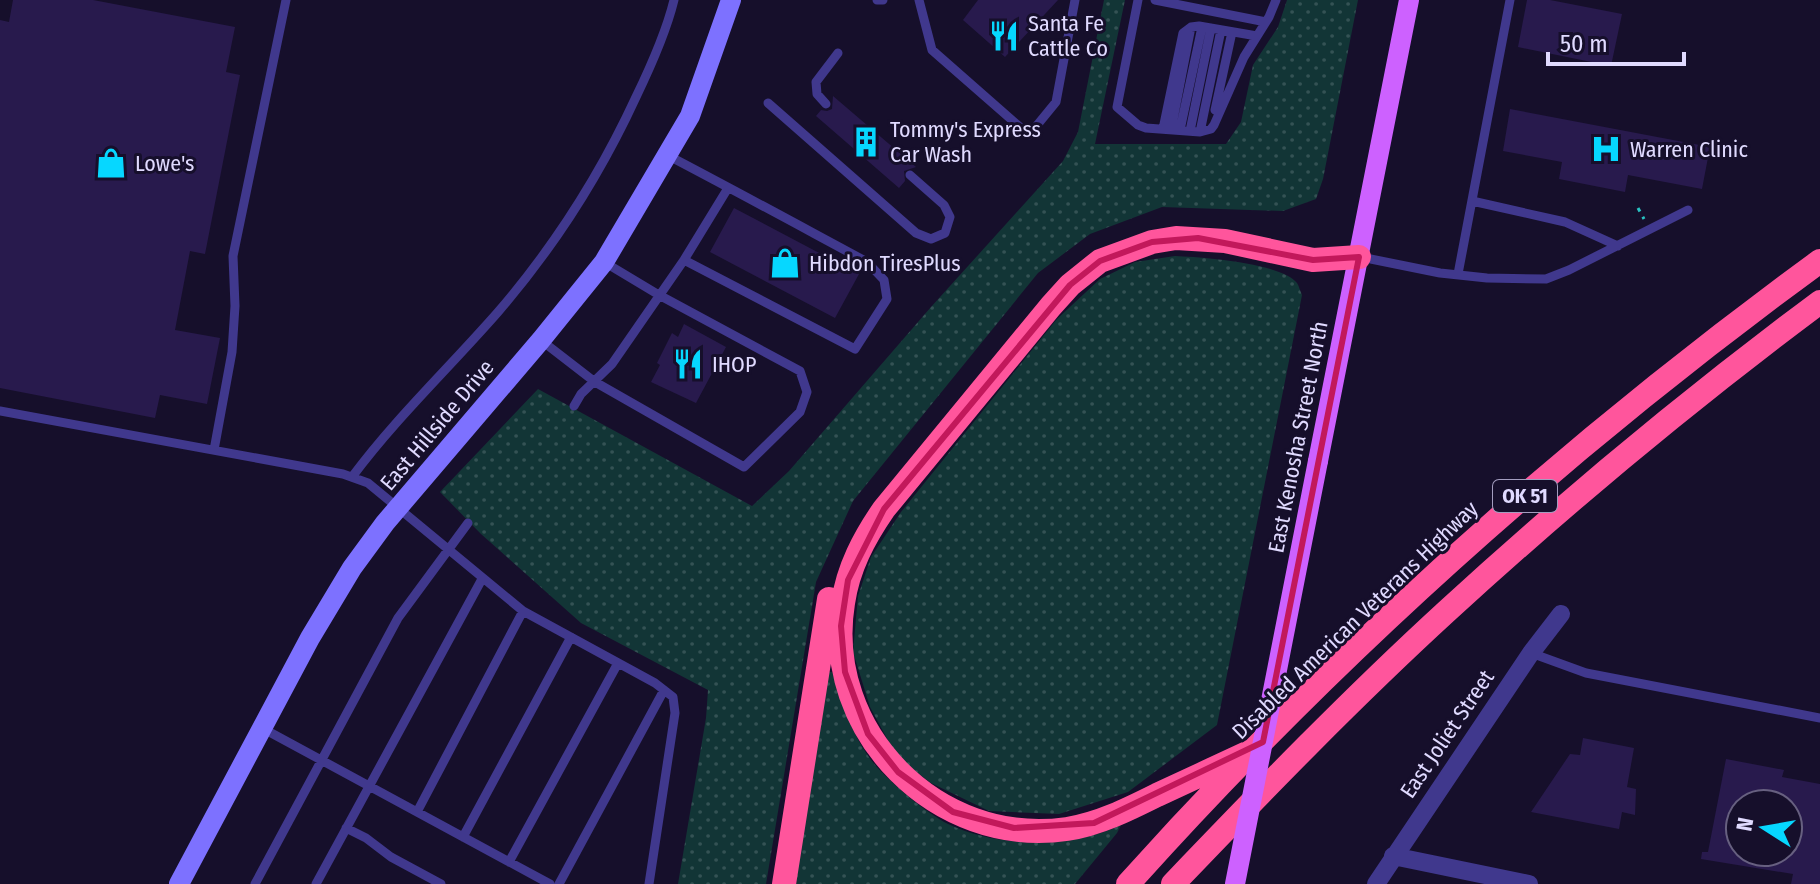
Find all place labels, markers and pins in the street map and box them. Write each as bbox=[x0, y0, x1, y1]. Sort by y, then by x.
place label: Santa Fe Cattle Co bbox=[1028, 10, 1108, 62]
restaurant icon: Santa Fe Cattle Co bbox=[987, 19, 1021, 53]
place label: Tommy's Express Car Wash bbox=[890, 116, 1041, 168]
building icon: Tommy's Express Car Wash bbox=[849, 125, 883, 159]
hospital icon: Warren Clinic bbox=[1589, 132, 1623, 166]
place label: Warren Clinic bbox=[1630, 136, 1748, 163]
shop icon: Lowe's bbox=[94, 146, 128, 180]
place label: Lowe's bbox=[135, 150, 195, 177]
shop icon: Hibdon TiresPlus bbox=[768, 246, 802, 280]
place label: Hibdon TiresPlus bbox=[809, 250, 961, 277]
restaurant icon: IHOP bbox=[671, 347, 705, 381]
place label: IHOP bbox=[712, 351, 756, 378]

